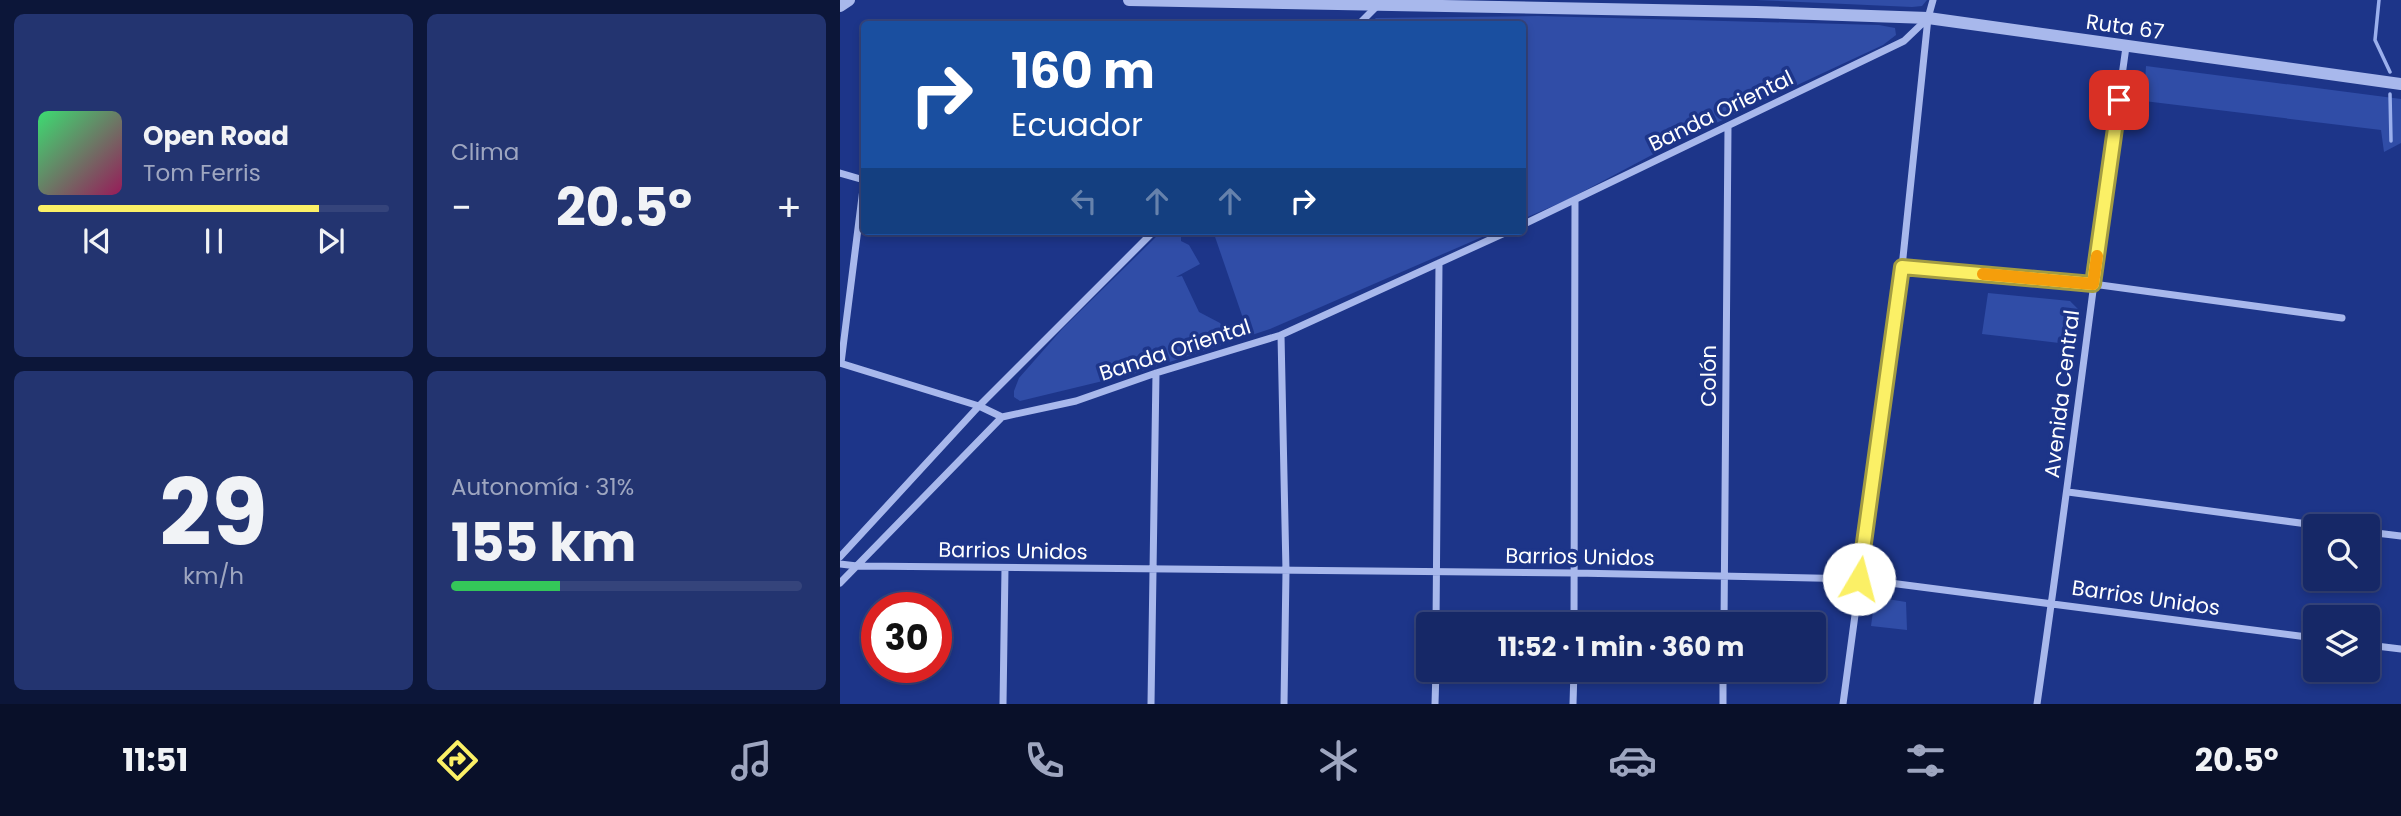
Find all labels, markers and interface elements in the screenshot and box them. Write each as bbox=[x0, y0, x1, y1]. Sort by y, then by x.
street label: Ruta 67 bbox=[2084, 7, 2166, 46]
text: 160 m bbox=[1011, 37, 1155, 105]
icon: right bbox=[896, 49, 987, 140]
street label: Banda Oriental bbox=[1644, 63, 1798, 158]
pin bbox=[2089, 70, 2149, 130]
icon: arrive bbox=[2100, 81, 2138, 119]
text: Ecuador bbox=[1011, 102, 1143, 147]
text: Open Road bbox=[143, 118, 289, 154]
text: Clima bbox=[451, 136, 519, 168]
text: Tom Ferris bbox=[143, 157, 261, 189]
text: 20.5° bbox=[556, 171, 692, 244]
text: − bbox=[451, 181, 472, 234]
text: + bbox=[776, 181, 802, 234]
icon: left bbox=[1065, 182, 1103, 220]
icon: ahead bbox=[1138, 182, 1176, 220]
icon: ahead bbox=[1211, 182, 1249, 220]
icon: right bbox=[1284, 182, 1322, 220]
icon: previous bbox=[78, 222, 116, 260]
icon: pause bbox=[195, 222, 233, 260]
icon: next bbox=[312, 222, 350, 260]
street label: Avenida Central bbox=[2037, 308, 2086, 480]
street label: Banda Oriental bbox=[1095, 311, 1254, 388]
street label: Colón bbox=[1694, 345, 1723, 407]
text: 29 bbox=[160, 449, 267, 577]
text: Autonomía · 31% bbox=[451, 471, 634, 503]
text: 155 km bbox=[451, 506, 636, 579]
map controls bbox=[2303, 514, 2380, 682]
button: search bbox=[2303, 514, 2380, 591]
street label: Barrios Unidos bbox=[938, 535, 1088, 566]
street label: Barrios Unidos bbox=[1505, 541, 1655, 572]
position arrow bbox=[1822, 542, 1896, 616]
text: km/h bbox=[183, 560, 244, 592]
street label: Barrios Unidos bbox=[2070, 573, 2222, 622]
speed limit sign: 30 bbox=[861, 592, 952, 683]
button: layers bbox=[2303, 605, 2380, 682]
text: 11:52 · 1 min · 360 m bbox=[1498, 629, 1744, 665]
icon: directions bbox=[433, 736, 482, 785]
icon: music bbox=[727, 736, 776, 785]
icon: phone bbox=[1020, 736, 1069, 785]
icon: climate bbox=[1314, 736, 1363, 785]
icon: car bbox=[1608, 736, 1657, 785]
icon: filters bbox=[1901, 736, 1950, 785]
text: 11:51 bbox=[122, 737, 188, 782]
text: 20.5° bbox=[2195, 737, 2279, 782]

